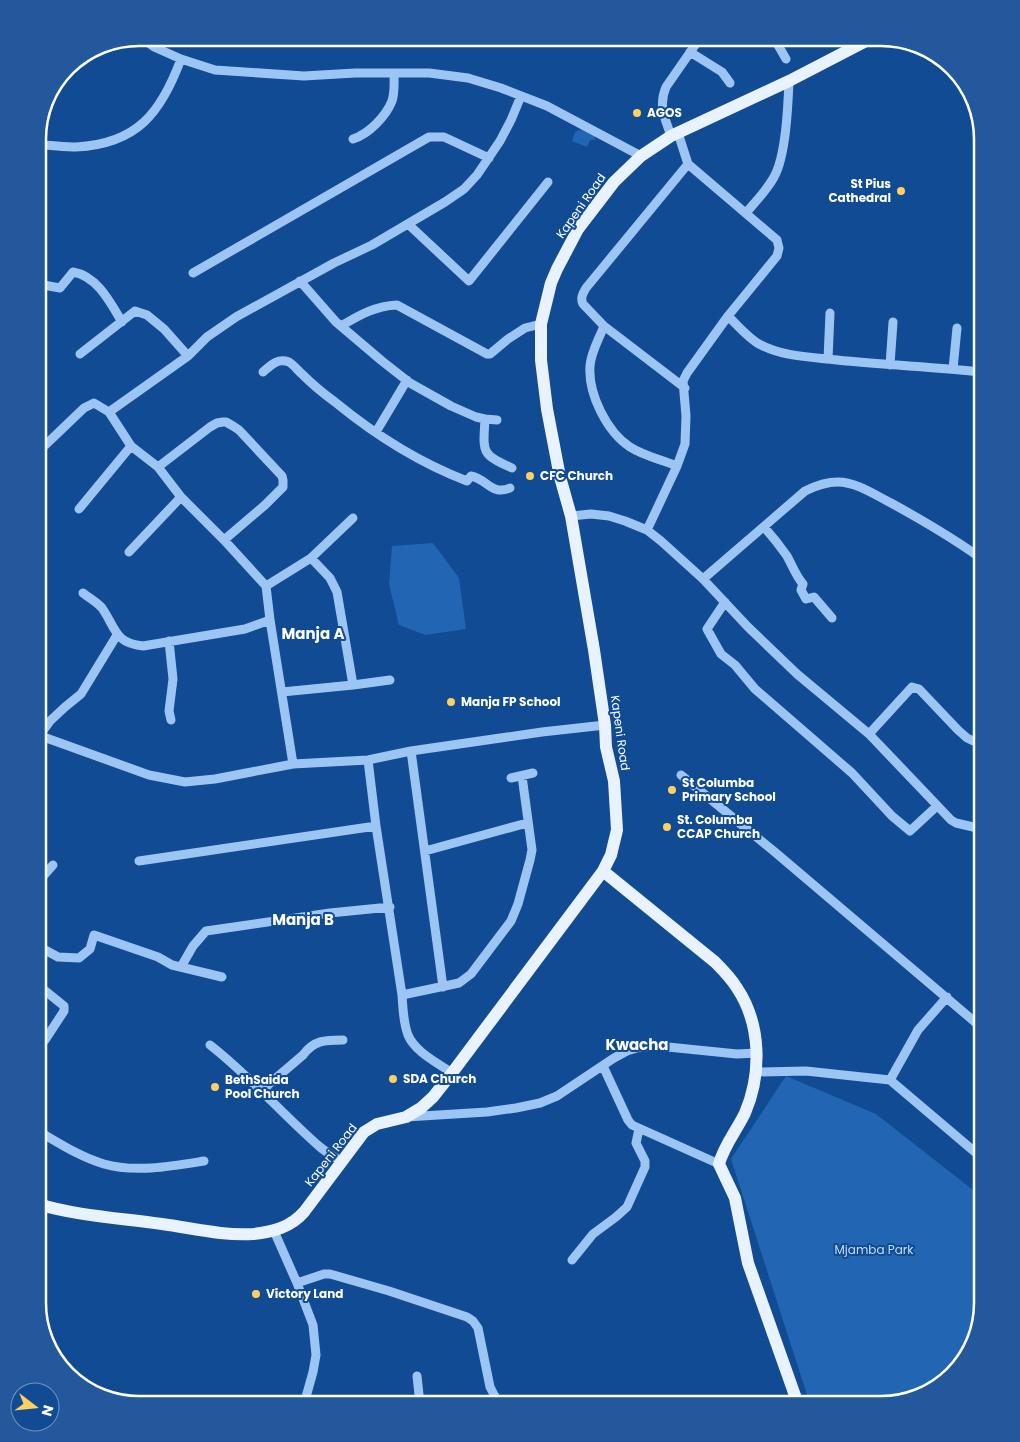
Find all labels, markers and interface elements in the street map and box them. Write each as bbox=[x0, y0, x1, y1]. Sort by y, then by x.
place label: AGOS bbox=[647, 104, 682, 121]
marker: AGOS bbox=[631, 107, 643, 119]
street label: Kapeni Road bbox=[552, 170, 609, 242]
place label: St Pius Cathedral bbox=[828, 175, 891, 206]
marker: St Pius Cathedral bbox=[895, 185, 907, 197]
place label: CFC Church bbox=[540, 467, 613, 484]
marker: CFC Church bbox=[524, 470, 536, 482]
district label: Manja A bbox=[282, 623, 344, 644]
place label: Manja FP School bbox=[461, 693, 561, 710]
street label: Kapeni Road bbox=[607, 694, 634, 772]
marker: Manja FP School bbox=[445, 696, 457, 708]
place label: St Columba Primary School bbox=[682, 774, 776, 805]
marker: St Columba Primary School bbox=[666, 784, 678, 796]
place label: St. Columba CCAP Church bbox=[677, 811, 760, 842]
marker: St. Columba CCAP Church bbox=[661, 821, 673, 833]
district label: Manja B bbox=[272, 909, 334, 930]
district label: Kwacha bbox=[605, 1034, 669, 1055]
place label: SDA Church bbox=[403, 1070, 476, 1087]
place label: BethSaida Pool Church bbox=[225, 1071, 300, 1102]
marker: SDA Church bbox=[387, 1073, 399, 1085]
marker: BethSaida Pool Church bbox=[209, 1081, 221, 1093]
street label: Kapeni Road bbox=[301, 1120, 361, 1190]
park label: Mjamba Park bbox=[835, 1241, 914, 1258]
place label: Victory Land bbox=[266, 1285, 343, 1302]
marker: Victory Land bbox=[250, 1288, 262, 1300]
north arrow bbox=[10, 1382, 60, 1432]
text: N bbox=[36, 1403, 59, 1418]

